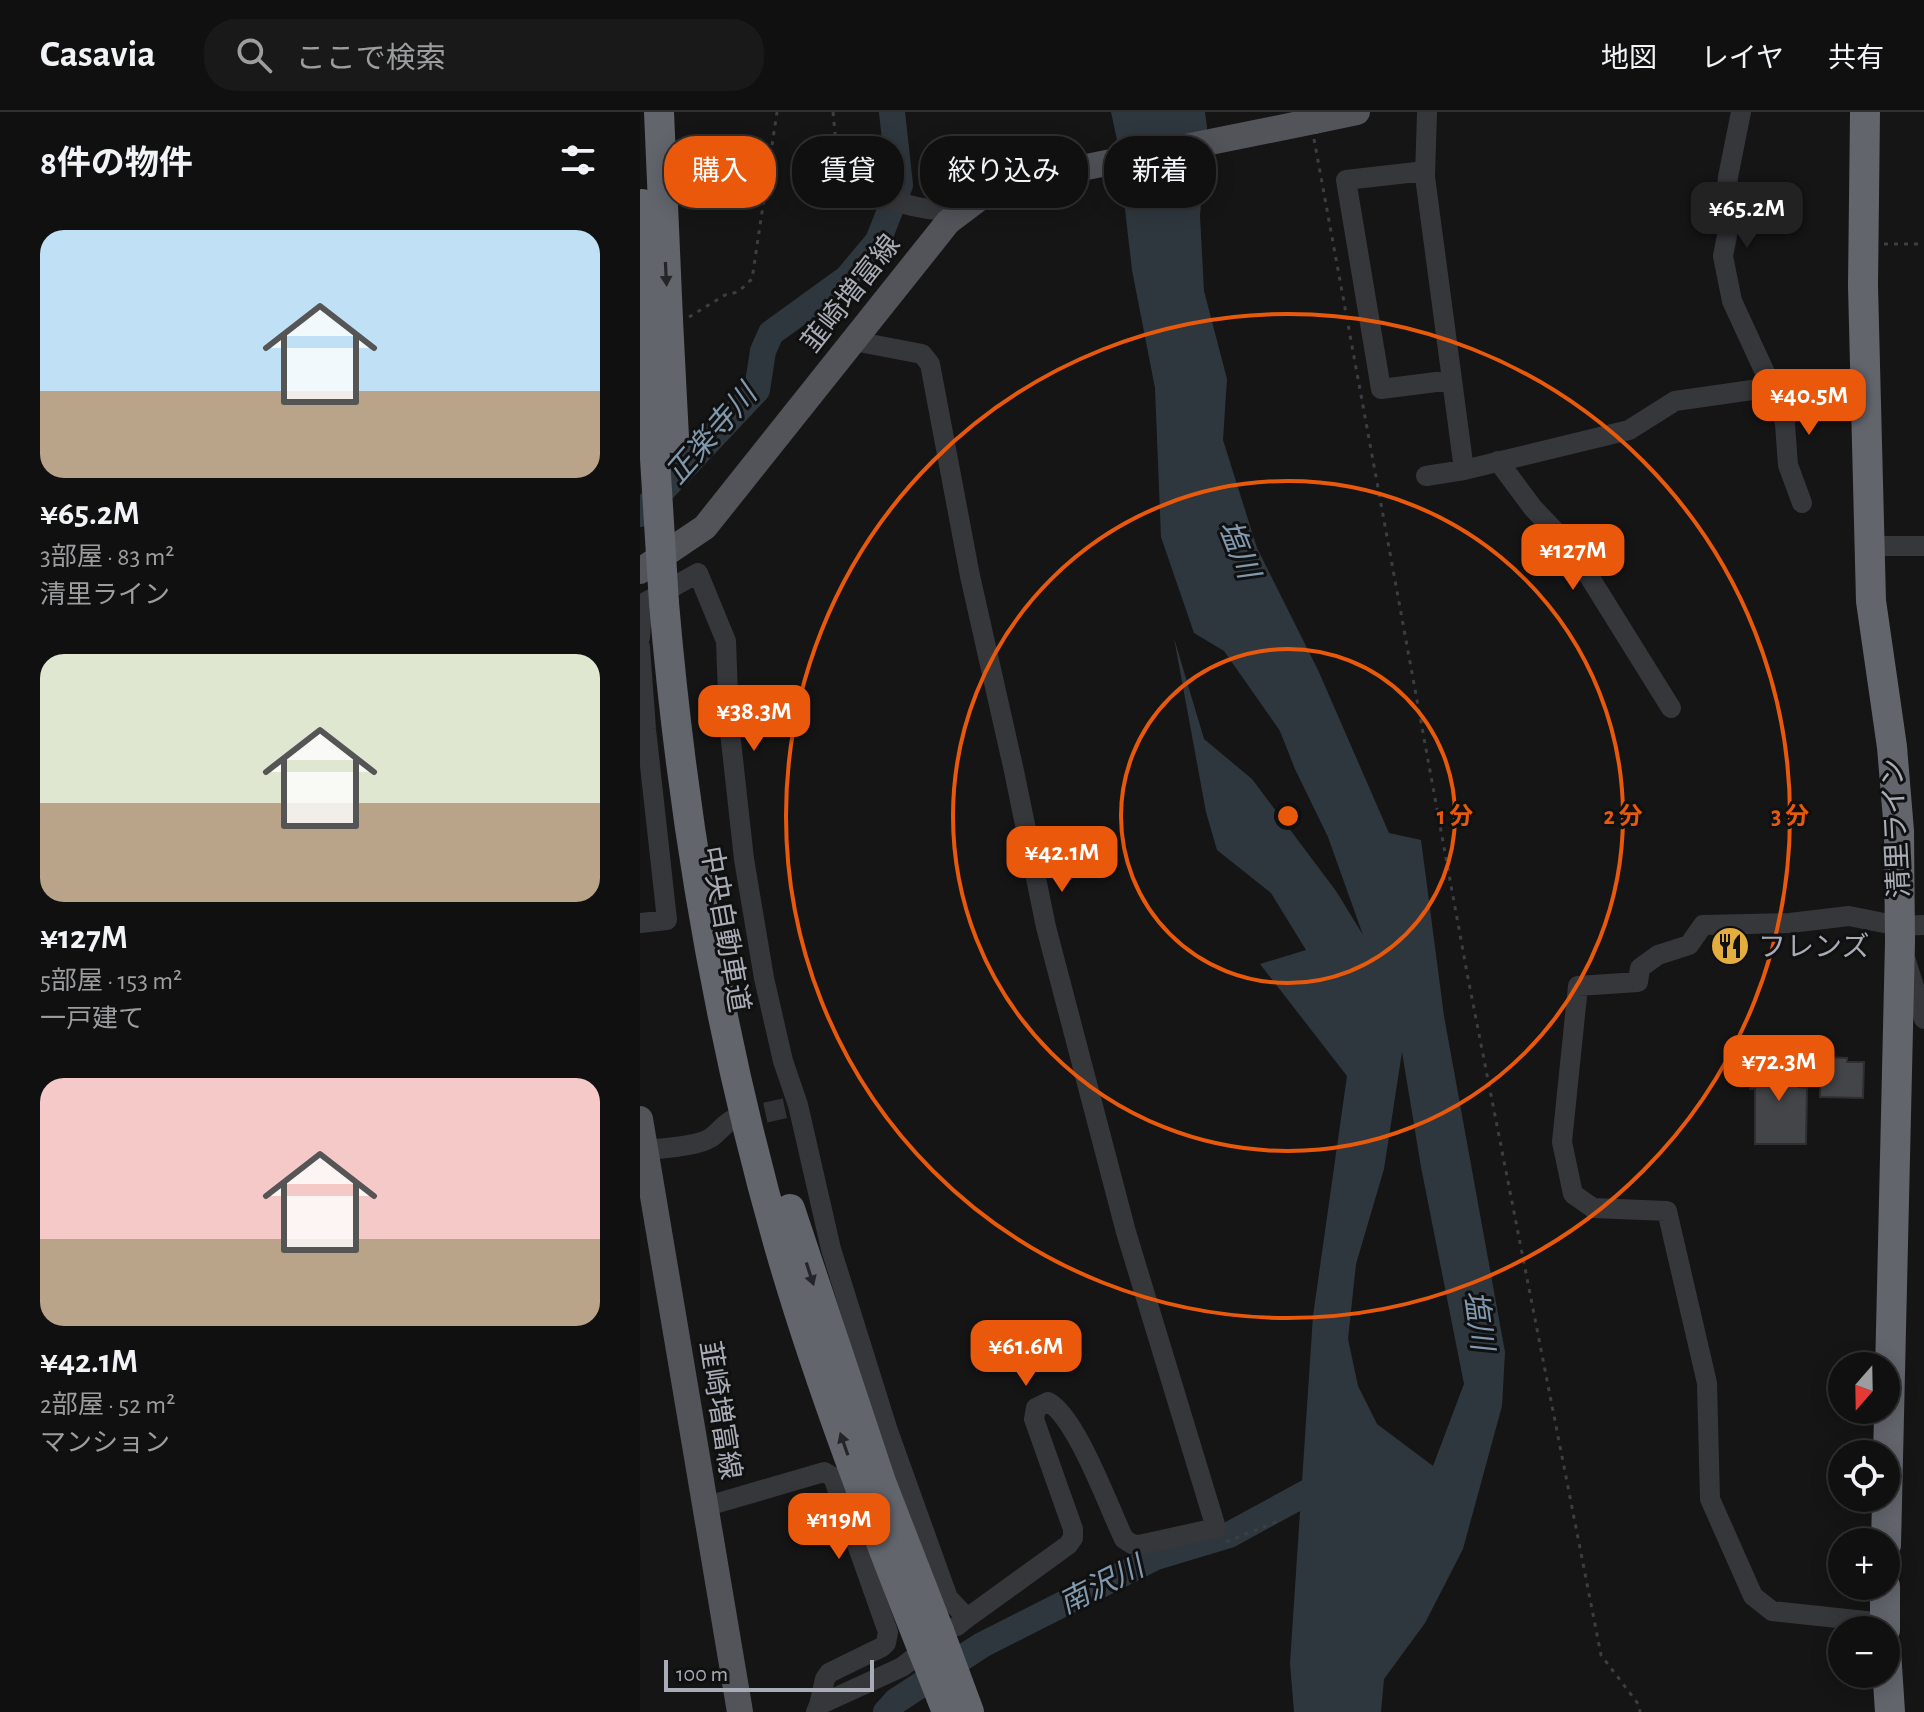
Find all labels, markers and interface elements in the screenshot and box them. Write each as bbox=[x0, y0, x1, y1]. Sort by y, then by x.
search box bbox=[204, 19, 764, 91]
icon: search bbox=[232, 33, 276, 77]
text: Casavia bbox=[40, 36, 156, 74]
text: ここで検索 bbox=[296, 44, 446, 74]
text: 地図 bbox=[1601, 45, 1657, 73]
text: レイヤ bbox=[1701, 45, 1784, 73]
text: 共有 bbox=[1828, 45, 1884, 73]
chip: 購入 bbox=[664, 136, 776, 208]
chip: 賃貸 bbox=[792, 136, 904, 208]
chip: 絞り込み bbox=[920, 136, 1088, 208]
chip: 新着 bbox=[1104, 136, 1216, 208]
icon: filters bbox=[556, 138, 600, 182]
text: 8件の物件 bbox=[40, 147, 193, 181]
pin: ¥65.2M bbox=[1682, 182, 1812, 250]
text: ¥65.2M bbox=[1709, 195, 1785, 221]
street label: 韮崎増富線 bbox=[796, 229, 906, 358]
one-way arrow bbox=[660, 262, 673, 287]
icon: home bbox=[248, 282, 392, 426]
pin: ¥40.5M bbox=[1744, 369, 1874, 437]
water label: 正楽寺川 bbox=[660, 376, 764, 490]
text: ¥40.5M bbox=[1770, 382, 1848, 408]
text: ¥65.2M bbox=[40, 497, 140, 531]
water label: 塩川 bbox=[1213, 515, 1266, 586]
pin: ¥127M bbox=[1517, 524, 1629, 592]
text: ¥127M bbox=[1539, 537, 1607, 563]
text: 3部屋 · 83 m² bbox=[40, 544, 174, 570]
text: 清里ライン bbox=[40, 582, 170, 608]
pin: ¥38.3M bbox=[689, 685, 819, 753]
text: ¥38.3M bbox=[716, 698, 792, 724]
icon: home bbox=[248, 706, 392, 850]
street label: 清里ライン bbox=[1877, 757, 1915, 899]
centre of rings bbox=[1274, 802, 1302, 830]
text: 1 分 bbox=[1437, 803, 1473, 829]
text: 2 分 bbox=[1604, 803, 1642, 829]
text: 3 分 bbox=[1771, 803, 1809, 829]
pin: ¥42.1M bbox=[997, 826, 1127, 894]
text: ¥42.1M bbox=[1024, 839, 1100, 865]
street label: 中央自動車道 bbox=[696, 844, 754, 1015]
text: ¥127M bbox=[40, 921, 128, 955]
restaurant icon: フレンズ bbox=[1709, 925, 1751, 967]
place label: フレンズ bbox=[1758, 932, 1869, 962]
text: 5部屋 · 153 m² bbox=[40, 968, 182, 994]
text: 一戸建て bbox=[40, 1006, 144, 1032]
pin: ¥72.3M bbox=[1714, 1035, 1844, 1103]
text: ¥72.3M bbox=[1741, 1048, 1817, 1074]
icon: home bbox=[248, 1130, 392, 1274]
one-way arrow bbox=[804, 1262, 817, 1286]
water label: 塩川 bbox=[1459, 1288, 1499, 1355]
pin: ¥61.6M bbox=[961, 1320, 1091, 1388]
text: ¥61.6M bbox=[989, 1333, 1063, 1359]
street label: 韮崎増富線 bbox=[694, 1339, 746, 1482]
text: ¥42.1M bbox=[40, 1345, 138, 1379]
north arrow bbox=[1828, 1352, 1900, 1424]
map controls bbox=[1828, 1352, 1900, 1688]
text: 2部屋 · 52 m² bbox=[40, 1392, 175, 1418]
text: マンション bbox=[40, 1430, 170, 1456]
one-way arrow bbox=[837, 1432, 850, 1456]
button: locate bbox=[1828, 1440, 1900, 1512]
pin: ¥119M bbox=[783, 1493, 895, 1561]
text: ¥119M bbox=[806, 1506, 872, 1532]
button: + bbox=[1828, 1528, 1900, 1600]
water label: 南沢川 bbox=[1054, 1549, 1151, 1620]
button: − bbox=[1828, 1616, 1900, 1688]
scale bar bbox=[664, 1656, 874, 1692]
text: 100 m bbox=[676, 1663, 728, 1685]

